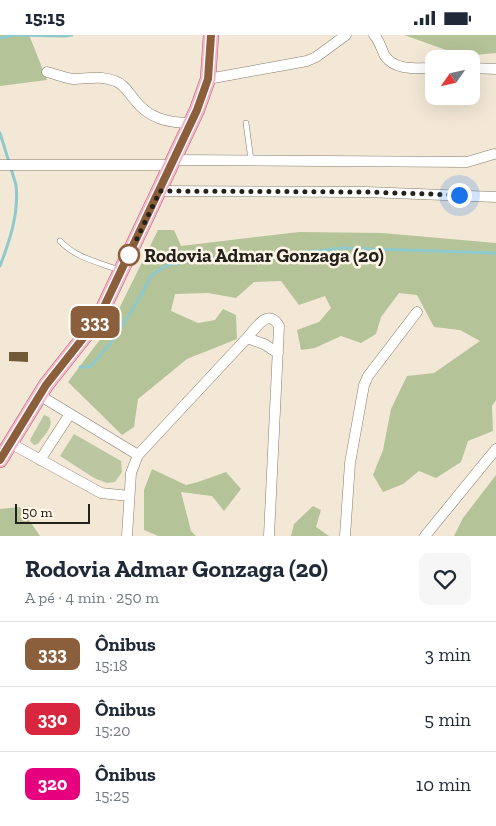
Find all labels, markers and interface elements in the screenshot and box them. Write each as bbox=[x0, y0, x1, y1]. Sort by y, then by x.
text: 15:15 bbox=[25, 6, 65, 29]
north arrow bbox=[425, 50, 480, 105]
map controls bbox=[425, 50, 480, 105]
your location bbox=[447, 183, 472, 208]
marker: Rodovia Admar Gonzaga (20) bbox=[118, 244, 140, 266]
place label: Rodovia Admar Gonzaga (20) bbox=[144, 244, 384, 267]
line badge: 333 bbox=[66, 306, 124, 338]
text: 333 bbox=[81, 311, 109, 333]
scale bar bbox=[15, 501, 90, 524]
text: 50 m bbox=[22, 504, 53, 521]
button: heart bbox=[419, 553, 471, 605]
text: Rodovia Admar Gonzaga (20) bbox=[25, 554, 328, 583]
text: A pé · 4 min · 250 m bbox=[25, 588, 159, 607]
text: Ônibus bbox=[95, 633, 156, 656]
text: 333 bbox=[38, 643, 67, 665]
text: 3 min bbox=[425, 643, 471, 666]
text: 15:18 bbox=[95, 656, 128, 675]
text: Ônibus bbox=[95, 698, 156, 721]
text: 330 bbox=[38, 708, 67, 730]
text: 5 min bbox=[424, 708, 471, 731]
text: 15:20 bbox=[95, 721, 130, 740]
text: Ônibus bbox=[95, 763, 156, 786]
text: 320 bbox=[38, 773, 67, 795]
text: 10 min bbox=[416, 773, 471, 796]
text: 15:25 bbox=[95, 786, 129, 805]

